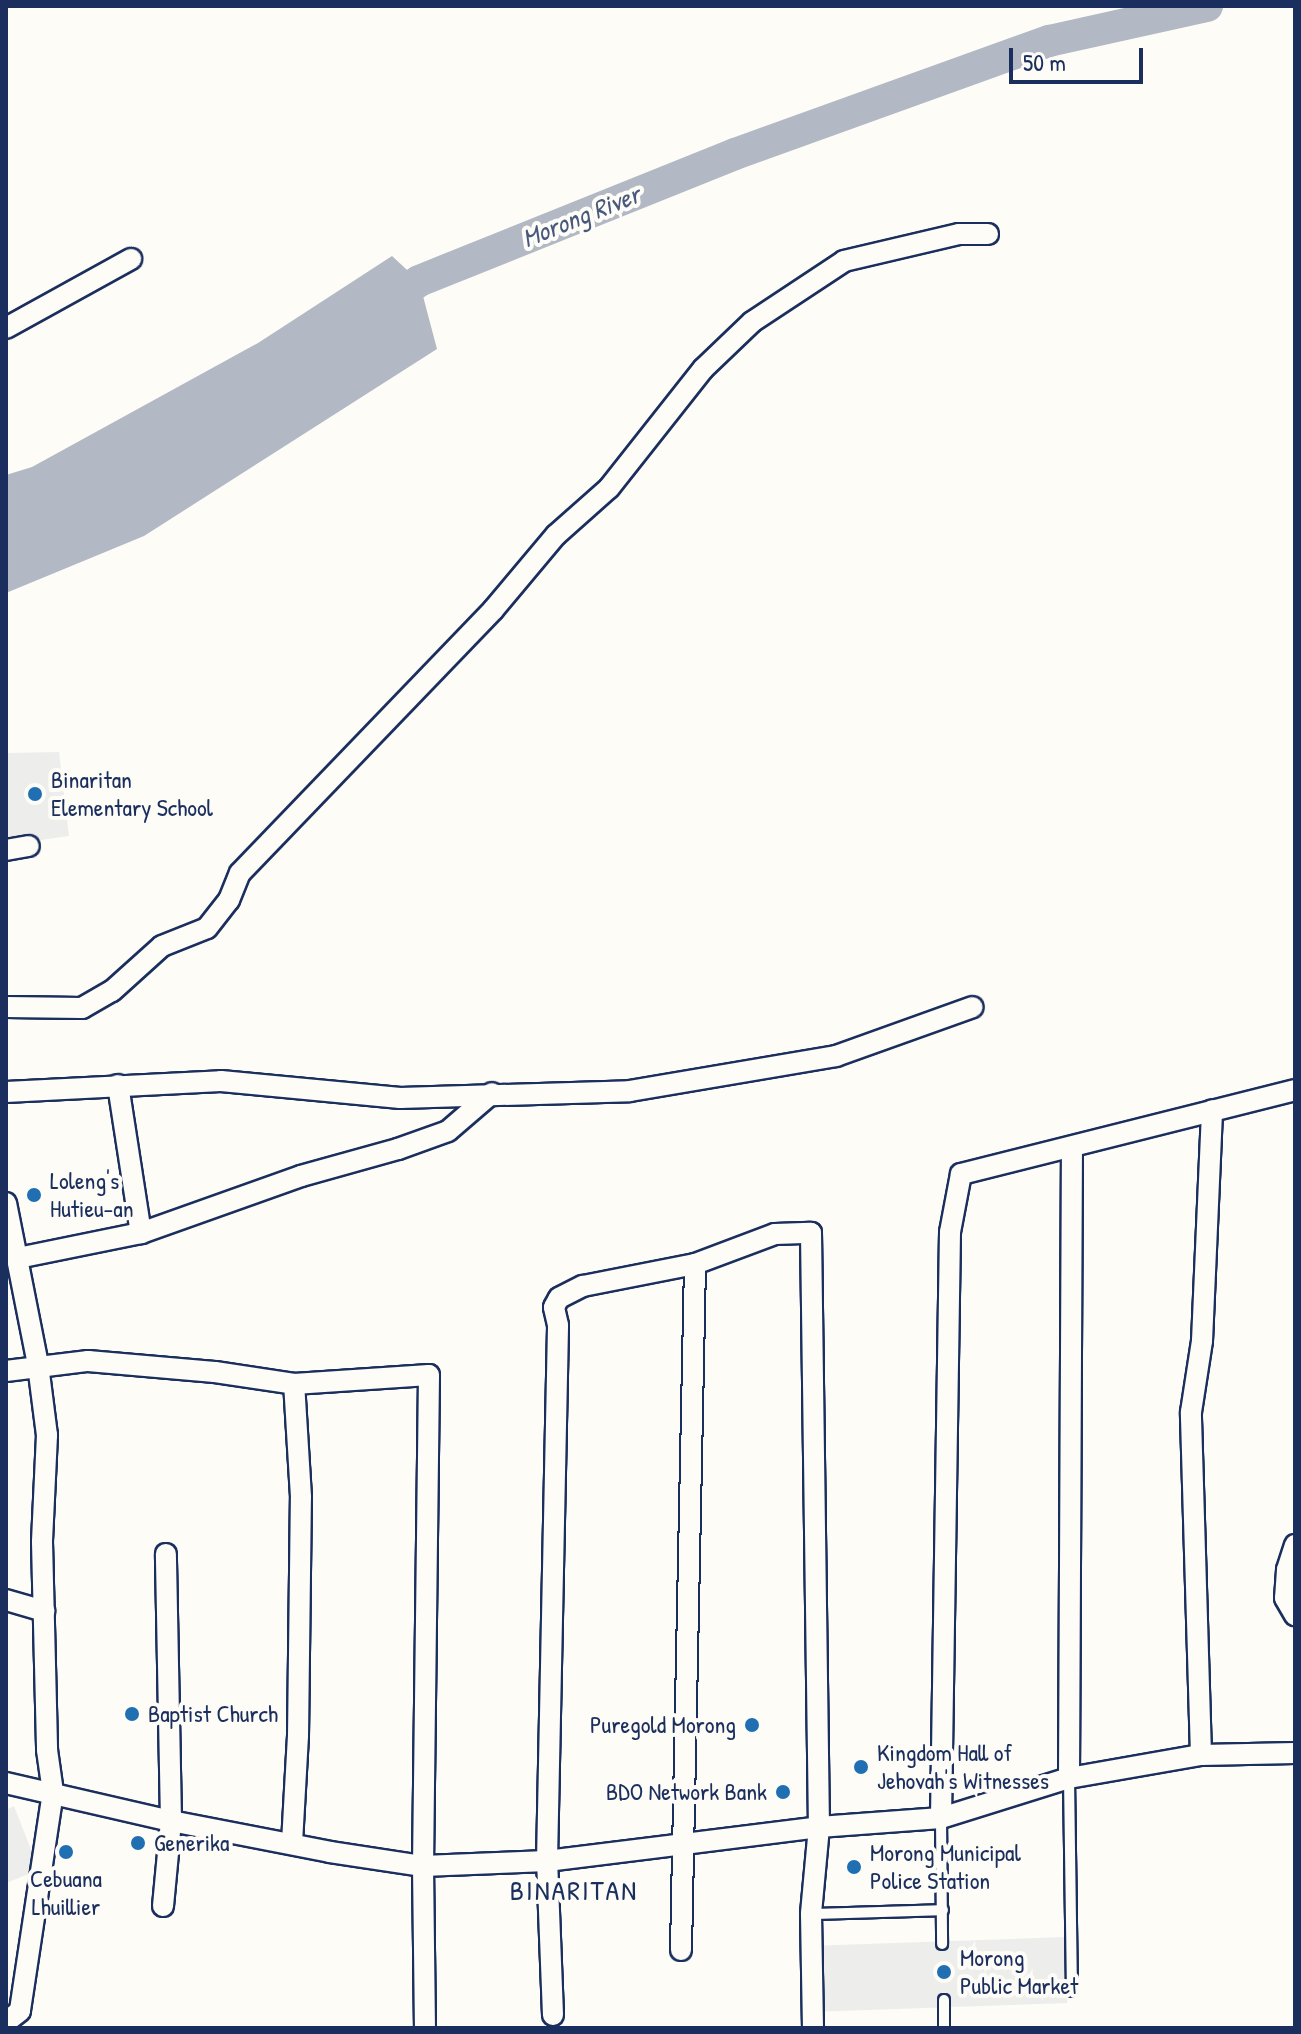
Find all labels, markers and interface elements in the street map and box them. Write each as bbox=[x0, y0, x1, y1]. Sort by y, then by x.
scale bar bbox=[1013, 32, 1147, 82]
text: 50 m bbox=[1023, 46, 1066, 78]
water label: Morong River bbox=[518, 178, 644, 254]
place label: Binaritan Elementary School bbox=[51, 766, 213, 822]
marker: Binaritan Elementary School bbox=[26, 785, 44, 803]
place label: Loleng's Hutieu-an bbox=[50, 1167, 134, 1223]
marker: Loleng's Hutieu-an bbox=[25, 1186, 43, 1204]
place label: Baptist Church bbox=[148, 1700, 278, 1728]
marker: Baptist Church bbox=[123, 1705, 141, 1723]
place label: Puregold Morong bbox=[590, 1711, 736, 1739]
marker: Puregold Morong bbox=[743, 1716, 761, 1734]
place label: Kingdom Hall of Jehovah's Witnesses bbox=[877, 1739, 1049, 1795]
marker: Kingdom Hall of Jehovah's Witnesses bbox=[852, 1758, 870, 1776]
place label: BDO Network Bank bbox=[606, 1778, 767, 1806]
marker: BDO Network Bank bbox=[774, 1783, 792, 1801]
place label: Generika bbox=[154, 1829, 229, 1857]
marker: Generika bbox=[129, 1834, 147, 1852]
place label: Morong Municipal Police Station bbox=[870, 1839, 1021, 1895]
marker: Cebuana Lhuillier bbox=[57, 1843, 75, 1861]
marker: Morong Municipal Police Station bbox=[845, 1858, 863, 1876]
place label: Cebuana Lhuillier bbox=[30, 1865, 102, 1921]
district label: BINARITAN bbox=[510, 1873, 638, 1907]
place label: Morong Public Market bbox=[960, 1944, 1078, 2000]
marker: Morong Public Market bbox=[935, 1963, 953, 1981]

